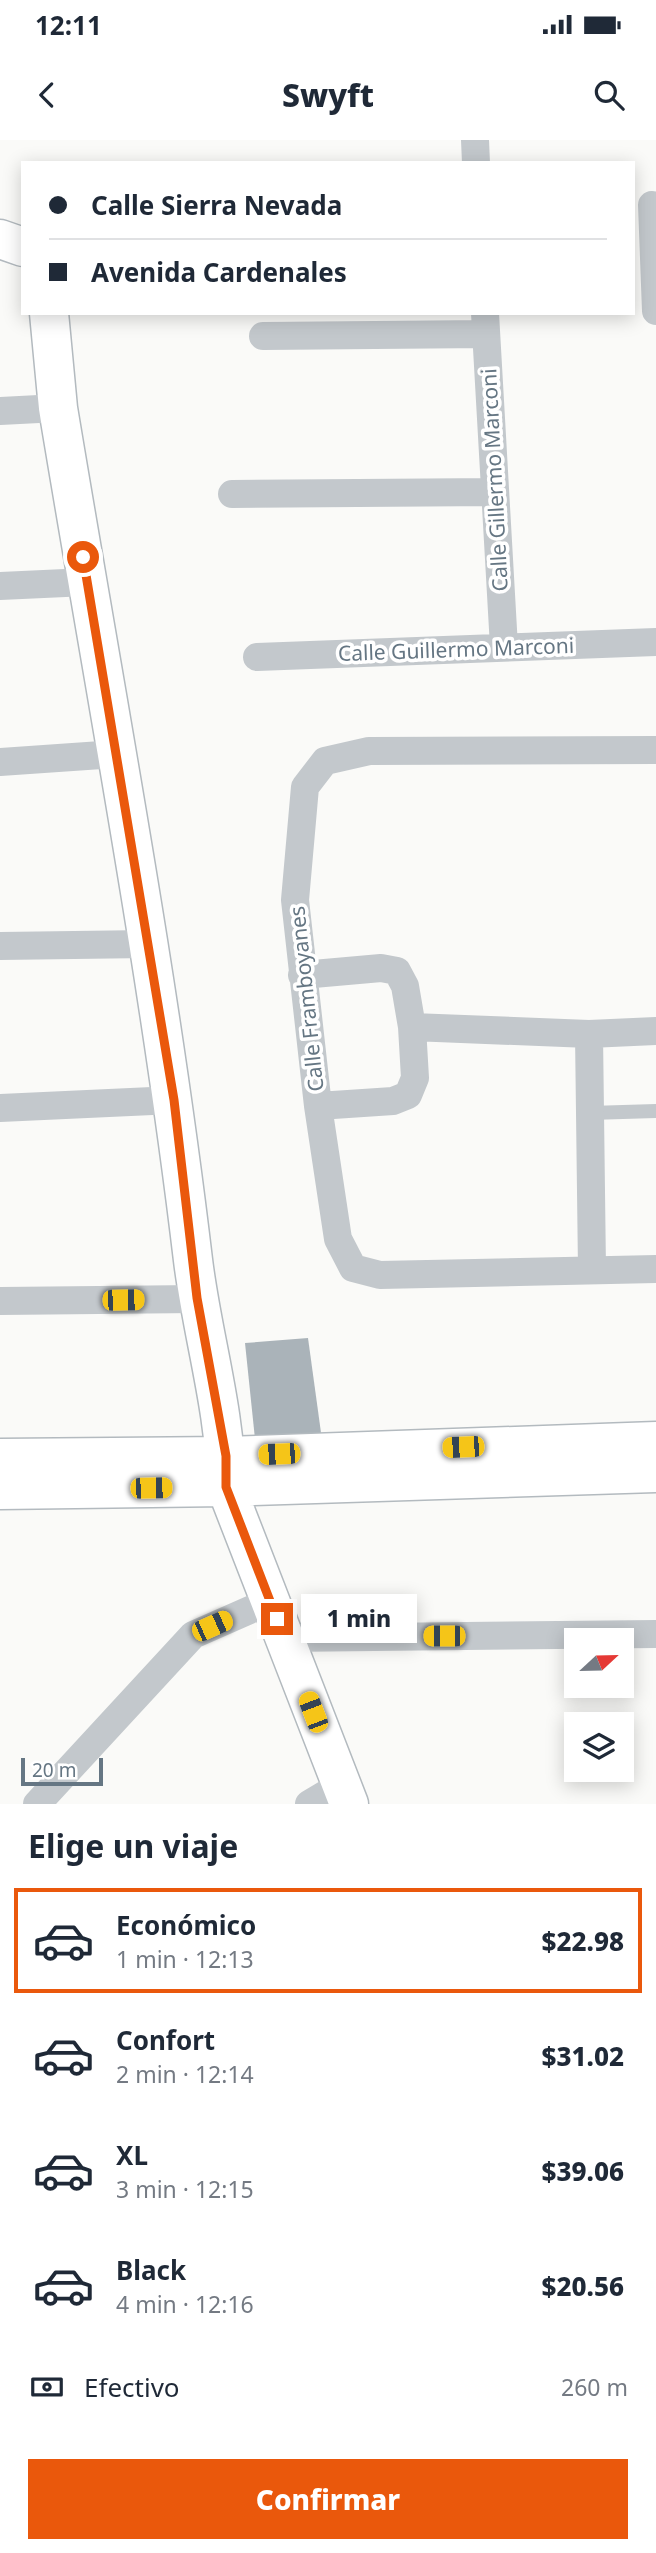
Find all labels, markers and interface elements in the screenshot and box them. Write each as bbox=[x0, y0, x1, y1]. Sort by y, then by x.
text: 12:11 bbox=[35, 7, 102, 43]
text: Swyft bbox=[282, 73, 374, 116]
icon: back bbox=[28, 76, 66, 114]
icon: search bbox=[590, 76, 628, 114]
text: Calle Sierra Nevada bbox=[91, 187, 342, 223]
text: Avenida Cardenales bbox=[91, 254, 347, 290]
street label: Calle Gillermo Marconi bbox=[474, 368, 514, 592]
route start bbox=[67, 541, 99, 573]
street label: Calle Guillermo Marconi bbox=[337, 631, 575, 667]
street label: Calle Framboyanes bbox=[282, 905, 330, 1093]
car bbox=[102, 1289, 145, 1311]
car bbox=[442, 1436, 485, 1458]
car bbox=[258, 1443, 301, 1465]
car bbox=[130, 1477, 173, 1499]
callout: 1 min bbox=[302, 1594, 417, 1644]
text: 1 min bbox=[327, 1602, 391, 1634]
route end bbox=[261, 1603, 293, 1635]
car bbox=[189, 1608, 236, 1644]
car bbox=[424, 1626, 466, 1647]
north arrow bbox=[564, 1628, 634, 1698]
map controls bbox=[564, 1628, 634, 1782]
car bbox=[296, 1689, 331, 1735]
button: layers bbox=[564, 1712, 634, 1782]
scale bar bbox=[21, 1755, 103, 1787]
text: 20 m bbox=[32, 1757, 76, 1783]
text: Elige un viaje bbox=[28, 1824, 238, 1867]
text: Económico bbox=[116, 1907, 256, 1943]
icon: car bbox=[32, 1909, 95, 1972]
text: $22.98 bbox=[542, 1923, 624, 1959]
text: 1 min · 12:13 bbox=[116, 1943, 254, 1975]
text: Confort bbox=[116, 2022, 215, 2058]
icon: car bbox=[32, 2024, 95, 2087]
text: $31.02 bbox=[542, 2038, 624, 2074]
text: 2 min · 12:14 bbox=[116, 2058, 254, 2090]
text: XL bbox=[116, 2137, 148, 2173]
icon: car bbox=[32, 2139, 95, 2202]
text: $39.06 bbox=[542, 2153, 624, 2189]
text: 3 min · 12:15 bbox=[116, 2173, 254, 2205]
text: Black bbox=[116, 2252, 186, 2288]
icon: car bbox=[32, 2254, 95, 2317]
text: $20.56 bbox=[542, 2268, 624, 2304]
text: 4 min · 12:16 bbox=[116, 2288, 254, 2320]
icon: cash bbox=[28, 2368, 66, 2406]
text: Efectivo bbox=[84, 2369, 180, 2405]
text: 260 m bbox=[561, 2371, 628, 2403]
button: Confirmar bbox=[28, 2459, 628, 2539]

